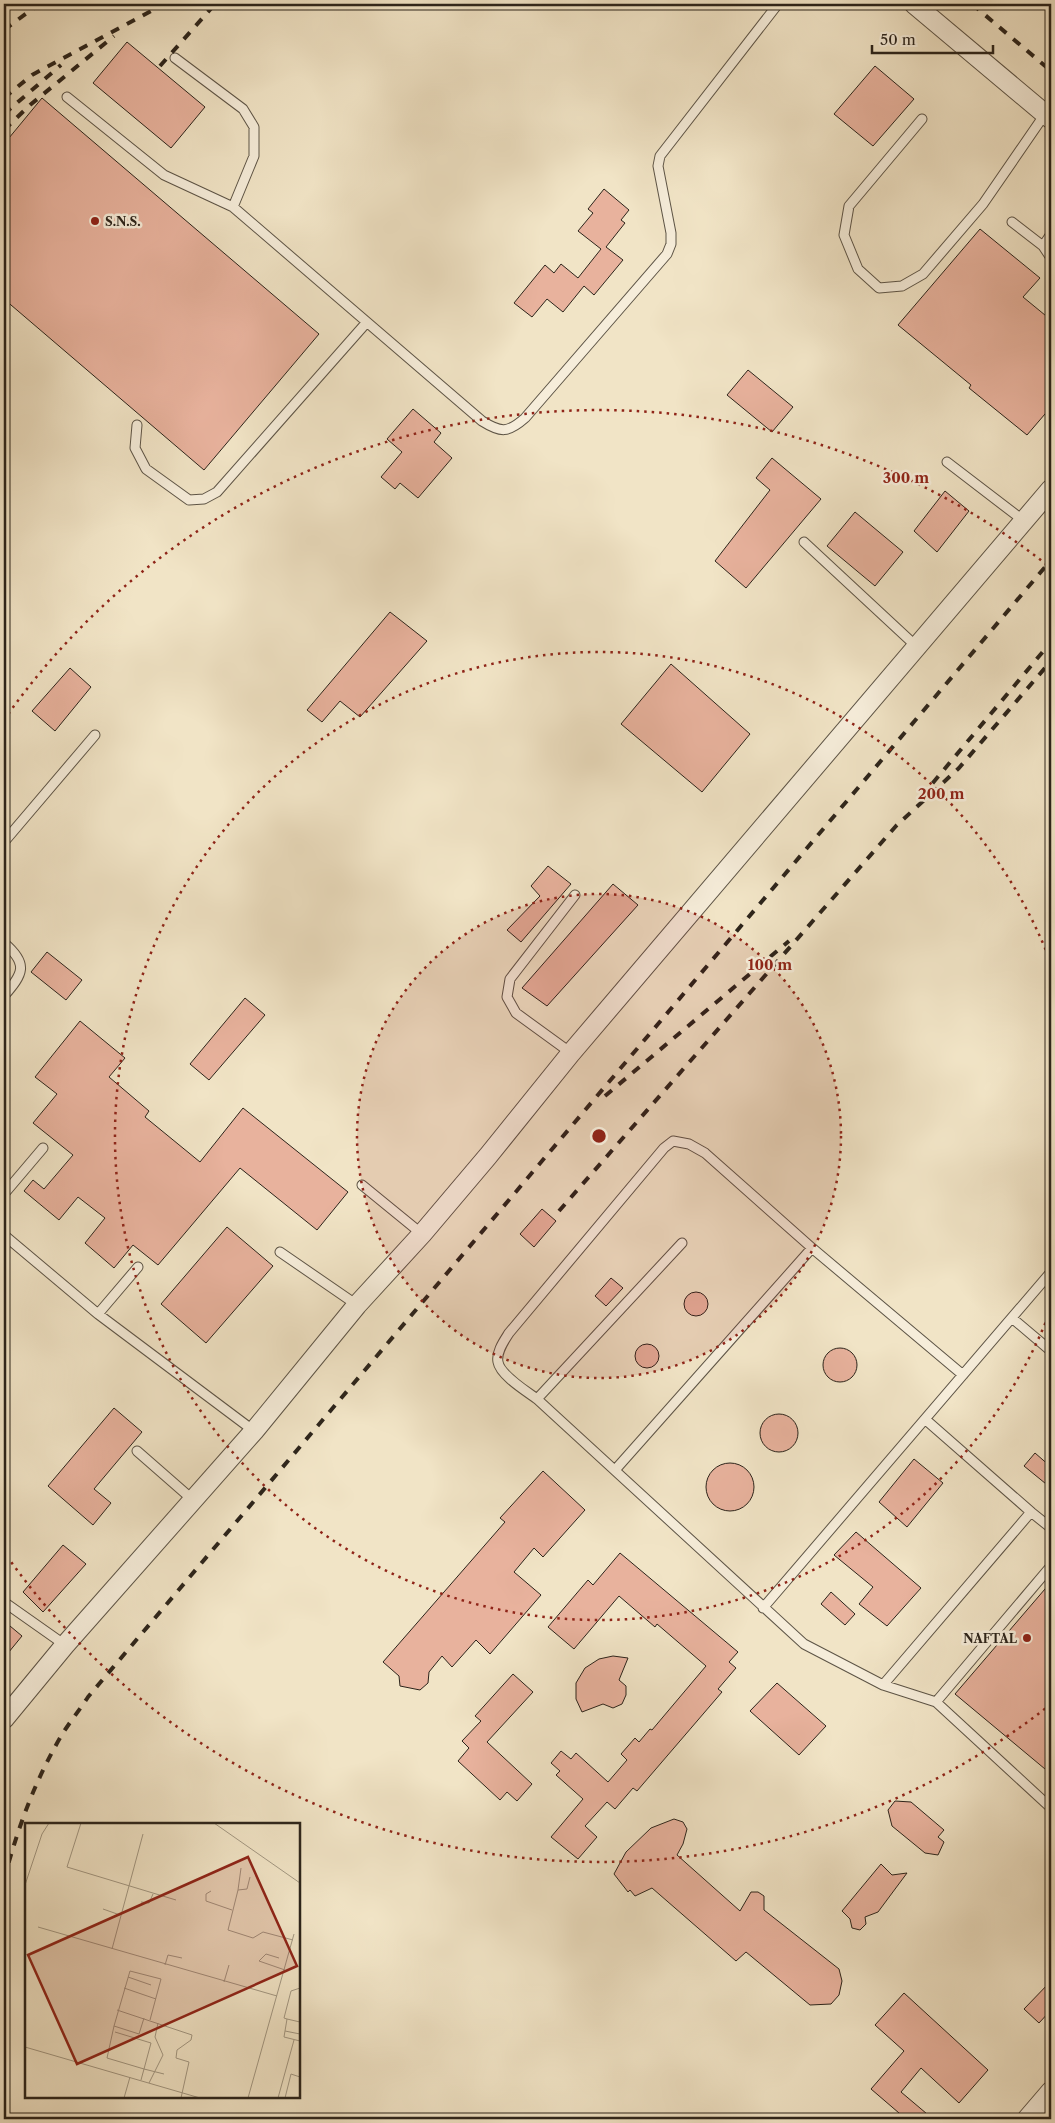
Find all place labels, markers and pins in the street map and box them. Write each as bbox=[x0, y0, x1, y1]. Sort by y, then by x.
place label: S.N.S. bbox=[105, 214, 141, 229]
marker: S.N.S. bbox=[89, 215, 101, 227]
centre of rings bbox=[590, 1127, 608, 1145]
place label: NAFTAL bbox=[963, 1631, 1018, 1646]
marker: NAFTAL bbox=[1021, 1632, 1033, 1644]

